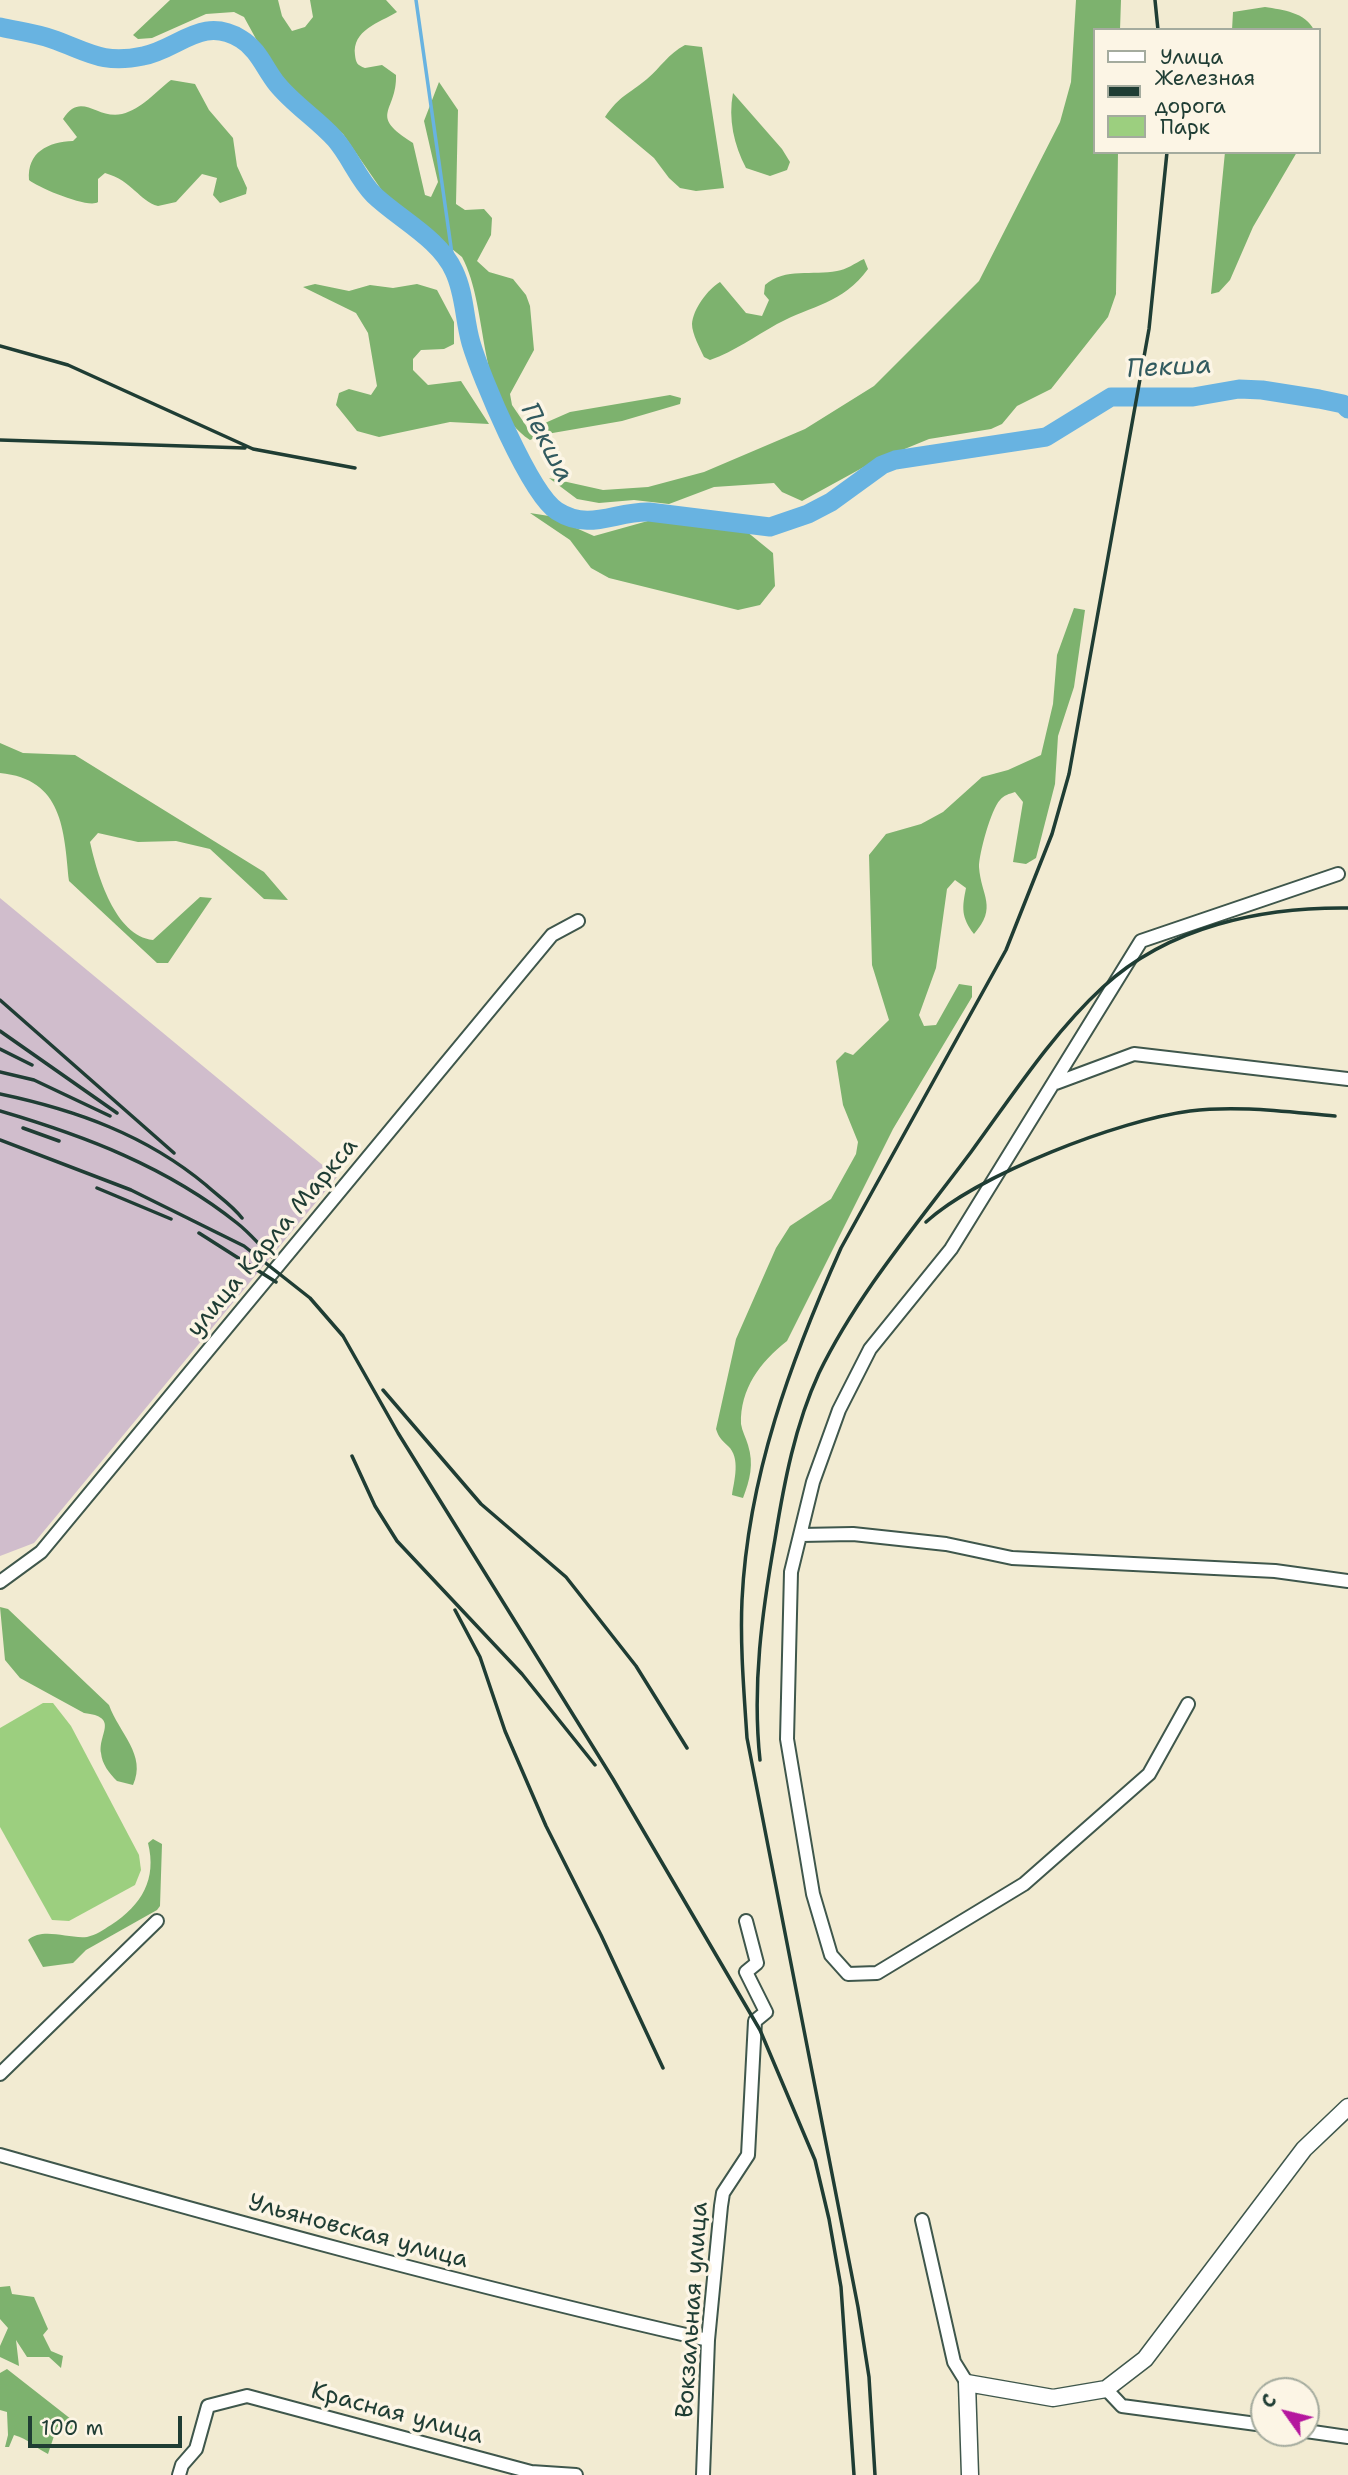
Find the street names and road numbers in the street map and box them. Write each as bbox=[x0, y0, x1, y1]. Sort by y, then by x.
street label: улица Карла Маркса bbox=[181, 1133, 365, 1343]
street label: Ульяновская улица bbox=[245, 2189, 471, 2275]
street label: Вокзальная улица bbox=[671, 2201, 715, 2419]
street label: Красная улица bbox=[308, 2377, 486, 2451]

